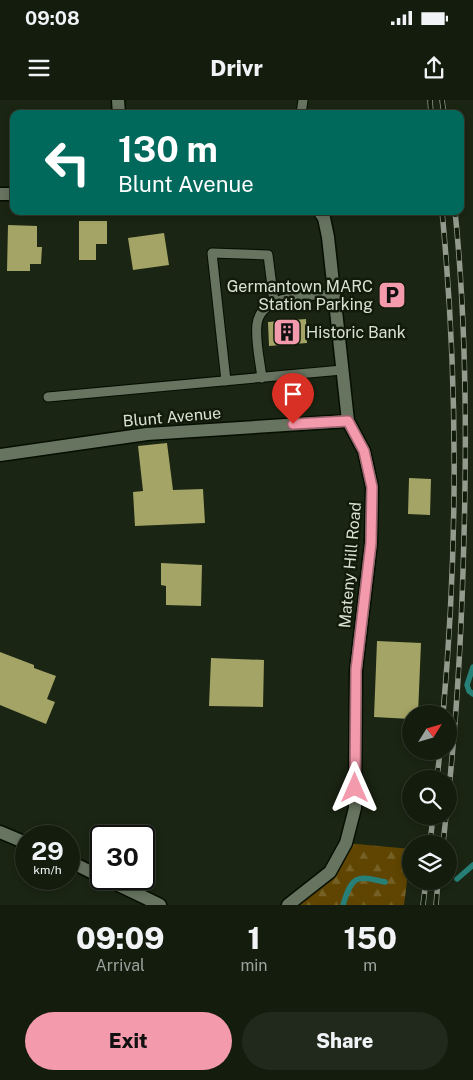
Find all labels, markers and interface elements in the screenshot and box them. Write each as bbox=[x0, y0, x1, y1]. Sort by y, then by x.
text: 09:08 bbox=[25, 7, 80, 29]
icon: menu bbox=[25, 54, 53, 82]
icon: share bbox=[420, 54, 448, 82]
text: Drivr bbox=[210, 55, 263, 81]
text: 130 m bbox=[118, 129, 218, 170]
icon: left bbox=[35, 130, 100, 195]
text: Blunt Avenue bbox=[118, 171, 254, 197]
place label: Germantown MARC Station Parking bbox=[227, 277, 373, 314]
parking icon: Germantown MARC Station Parking bbox=[377, 280, 407, 310]
building icon: Historic Bank bbox=[272, 317, 302, 347]
place label: Historic Bank bbox=[306, 323, 406, 342]
pin bbox=[272, 373, 314, 424]
icon: arrive bbox=[279, 380, 307, 408]
street label: Blunt Avenue bbox=[122, 403, 222, 431]
street label: Mateny Hill Road bbox=[335, 501, 365, 629]
north arrow bbox=[402, 705, 458, 760]
map controls bbox=[402, 705, 457, 890]
position arrow bbox=[328, 761, 380, 813]
button: search bbox=[402, 770, 457, 825]
speed limit sign: 30 bbox=[90, 825, 155, 890]
button: layers bbox=[402, 835, 457, 890]
text: 29 bbox=[31, 836, 64, 866]
text: km/h bbox=[33, 863, 62, 877]
text: 09:09 bbox=[76, 920, 165, 956]
text: 1 bbox=[247, 920, 261, 956]
text: 150 bbox=[343, 920, 397, 956]
text: Arrival bbox=[96, 956, 145, 975]
text: min bbox=[240, 956, 268, 975]
text: m bbox=[363, 956, 377, 975]
button: Exit bbox=[25, 1012, 232, 1070]
button: Share bbox=[242, 1012, 448, 1070]

